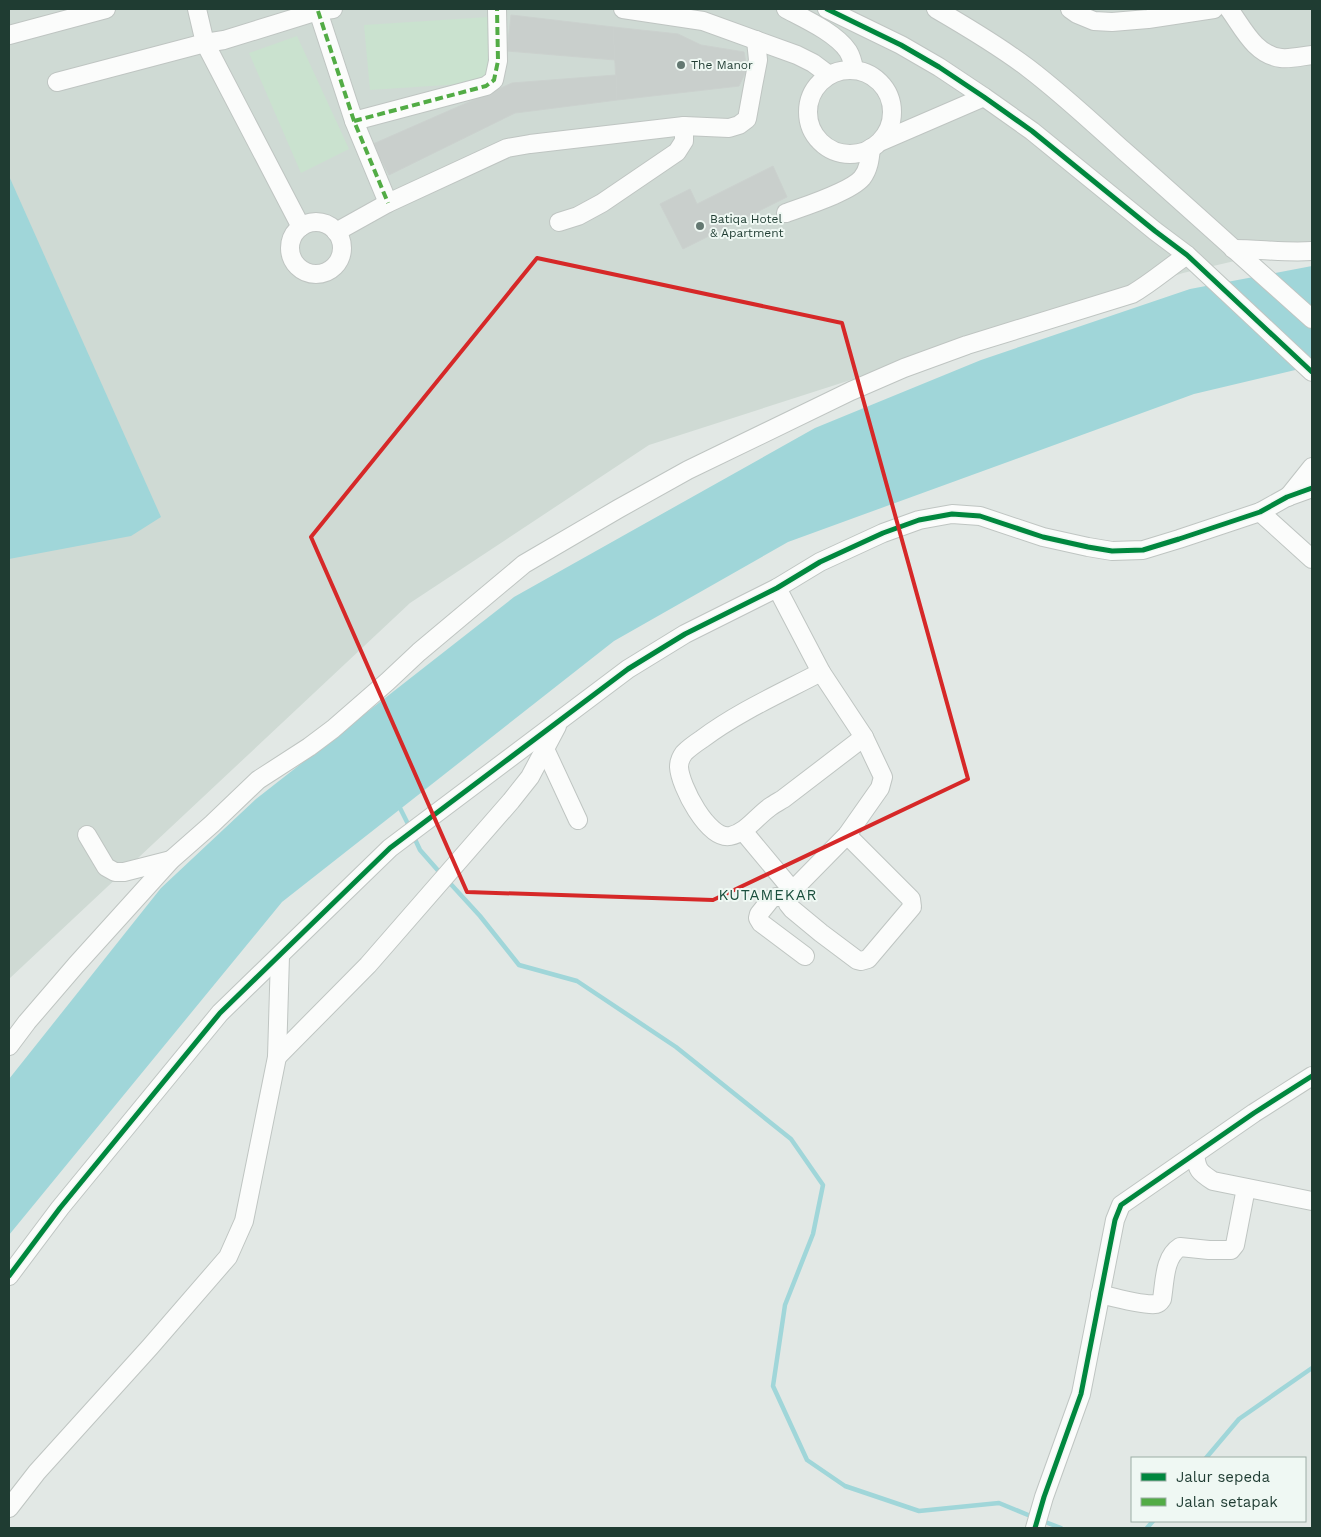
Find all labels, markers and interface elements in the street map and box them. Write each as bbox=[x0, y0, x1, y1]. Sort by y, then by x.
place label: The Manor bbox=[691, 58, 753, 72]
marker: The Manor bbox=[675, 59, 687, 71]
place label: Batiqa Hotel & Apartment bbox=[710, 212, 784, 240]
marker: Batiqa Hotel & Apartment bbox=[694, 220, 706, 232]
district label: KUTAMEKAR bbox=[718, 886, 818, 904]
legend bbox=[1131, 1457, 1306, 1522]
text: Jalur sepeda bbox=[1176, 1468, 1270, 1486]
text: Jalan setapak bbox=[1176, 1493, 1278, 1511]

